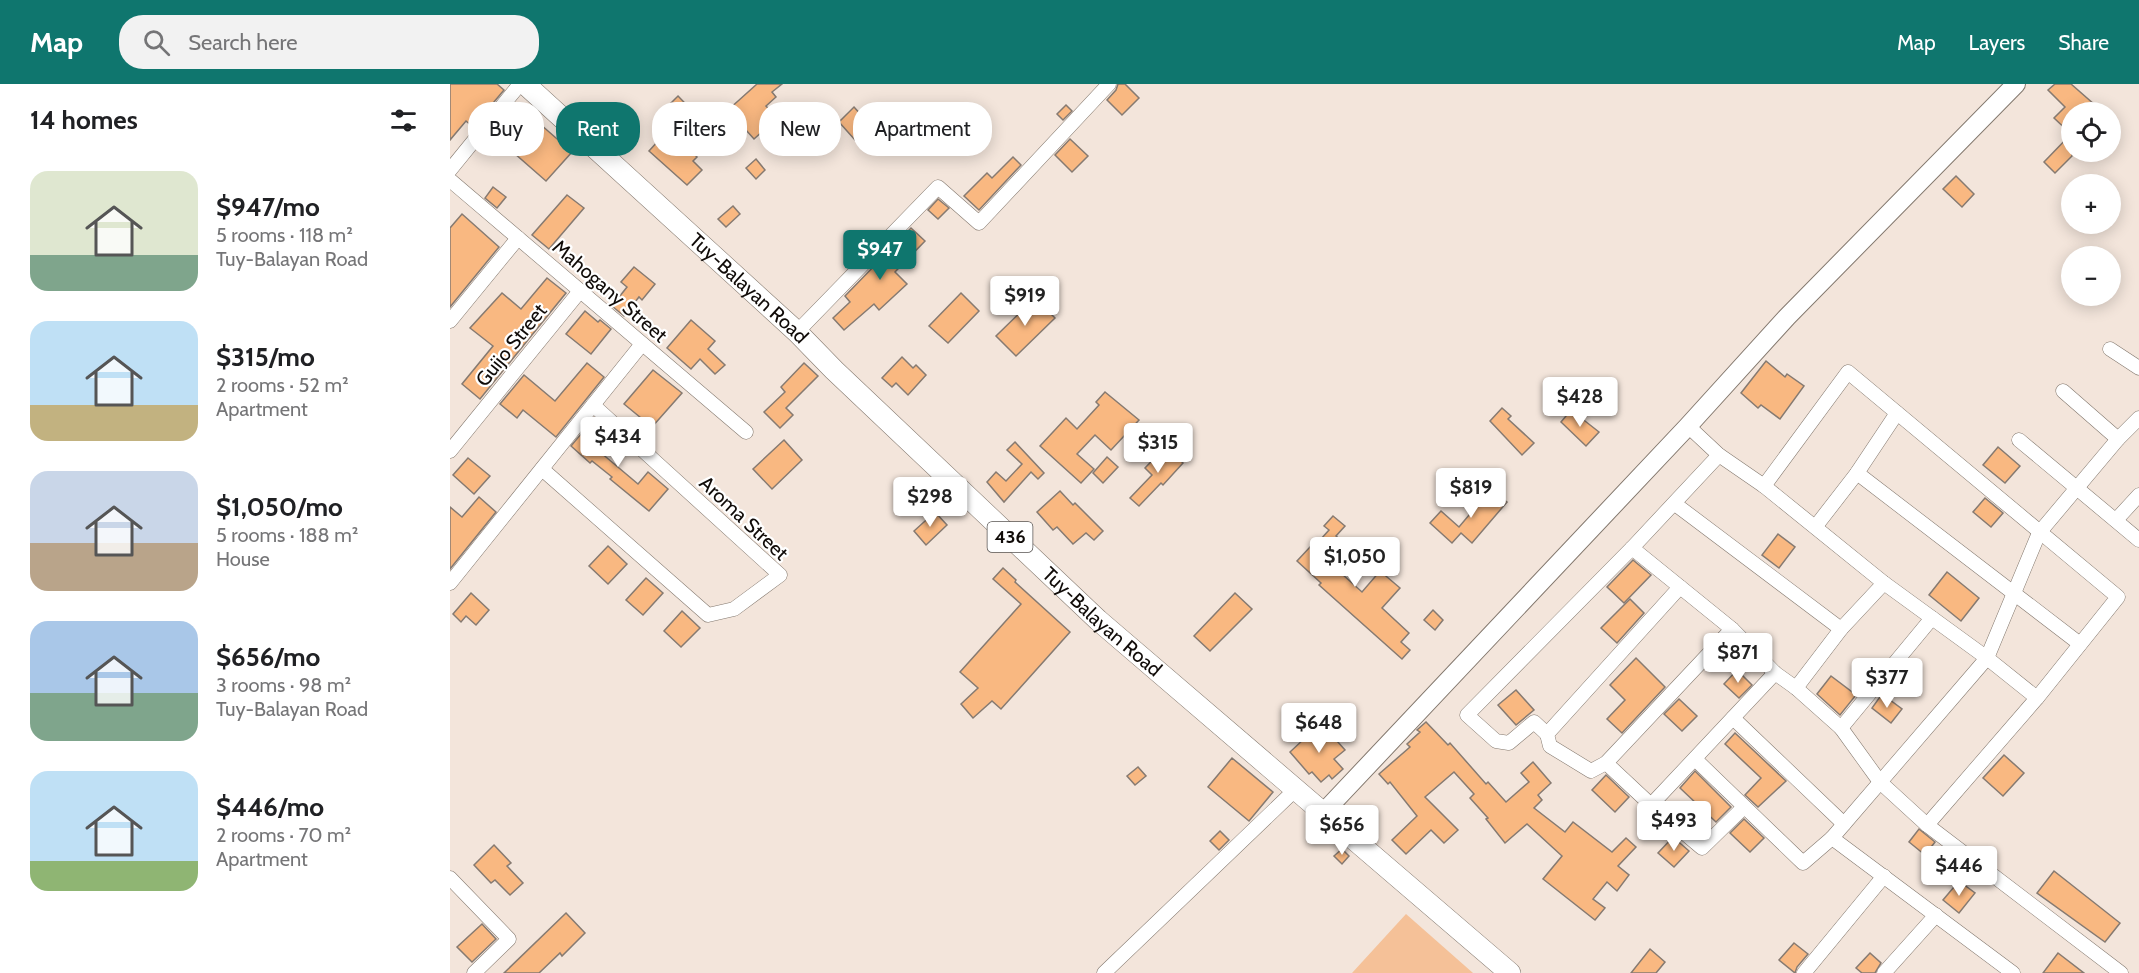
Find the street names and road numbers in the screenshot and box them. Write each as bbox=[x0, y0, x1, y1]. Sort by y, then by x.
street label: Tuy-Balayan Road bbox=[685, 228, 813, 348]
street label: Mahogany Street bbox=[548, 235, 672, 347]
street label: Guijo Street bbox=[470, 299, 552, 391]
street label: Aroma Street bbox=[695, 471, 793, 565]
road number: 436 bbox=[988, 522, 1032, 552]
street label: Tuy-Balayan Road bbox=[1038, 562, 1167, 681]

